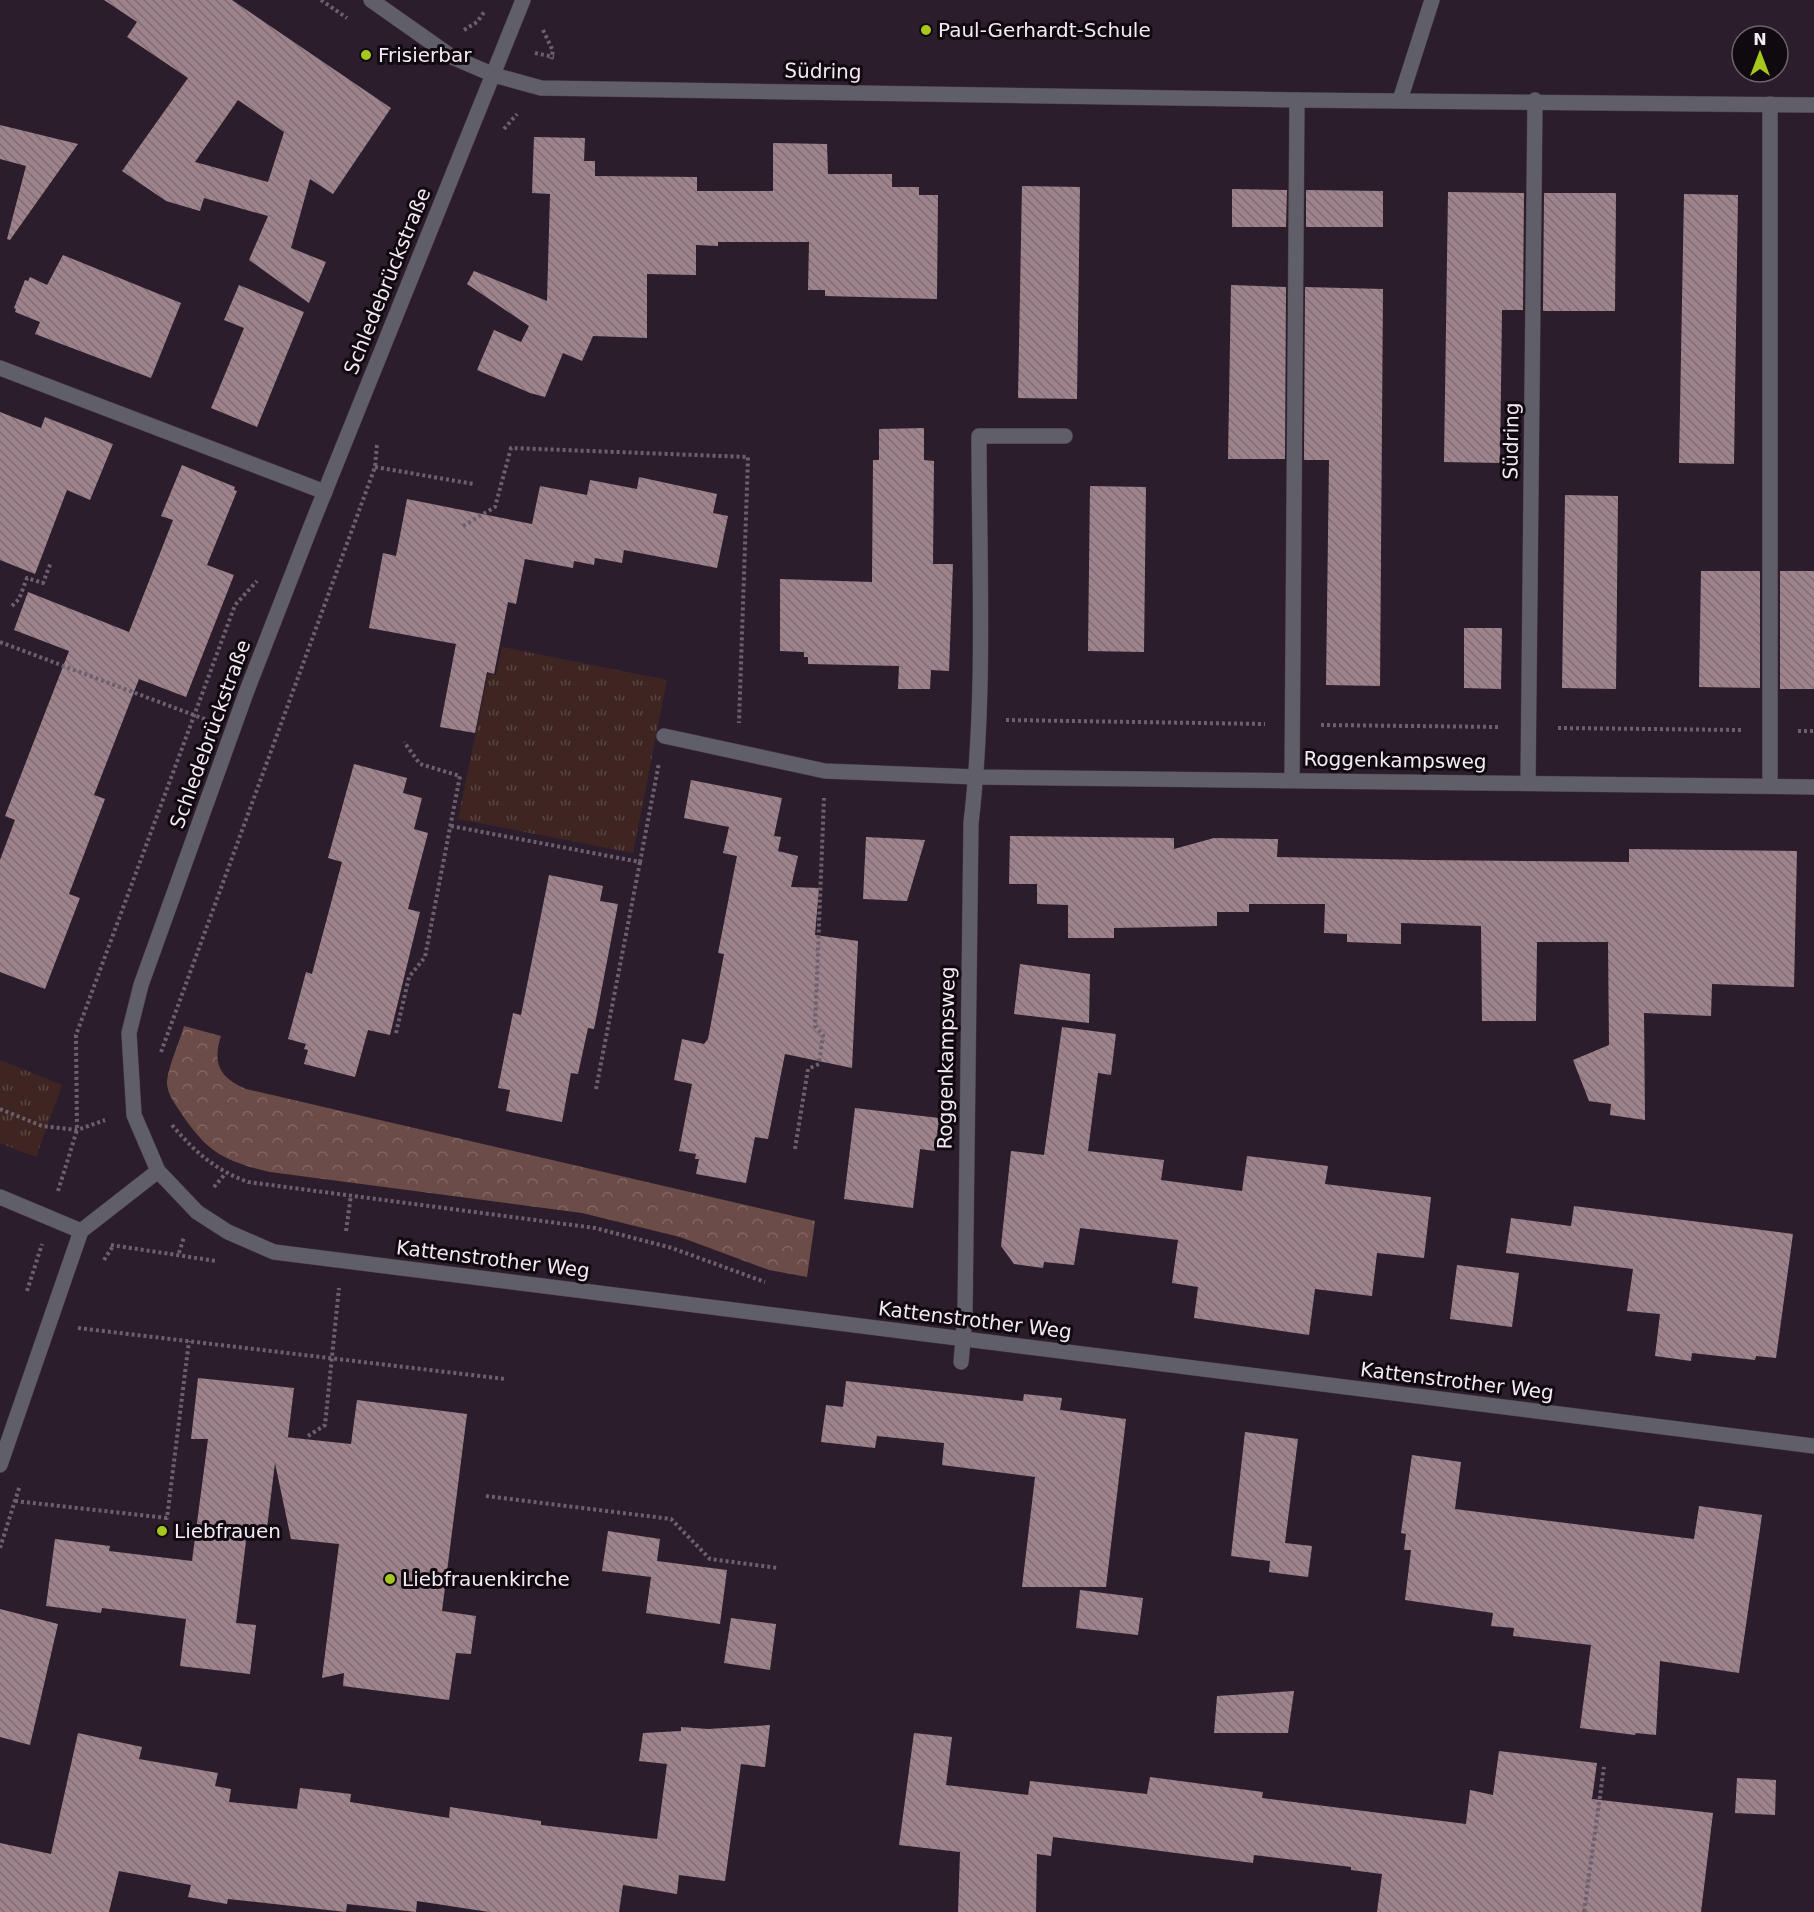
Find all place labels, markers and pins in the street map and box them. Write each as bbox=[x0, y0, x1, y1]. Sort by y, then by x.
place label: Paul-Gerhardt-Schule bbox=[938, 18, 1151, 42]
marker: Paul-Gerhardt-Schule bbox=[919, 23, 933, 37]
place label: Frisierbar bbox=[378, 43, 472, 67]
marker: Frisierbar bbox=[359, 48, 373, 62]
place label: Liebfrauen bbox=[174, 1519, 281, 1543]
marker: Liebfrauen bbox=[155, 1524, 169, 1538]
place label: Liebfrauenkirche bbox=[402, 1567, 570, 1591]
marker: Liebfrauenkirche bbox=[383, 1572, 397, 1586]

